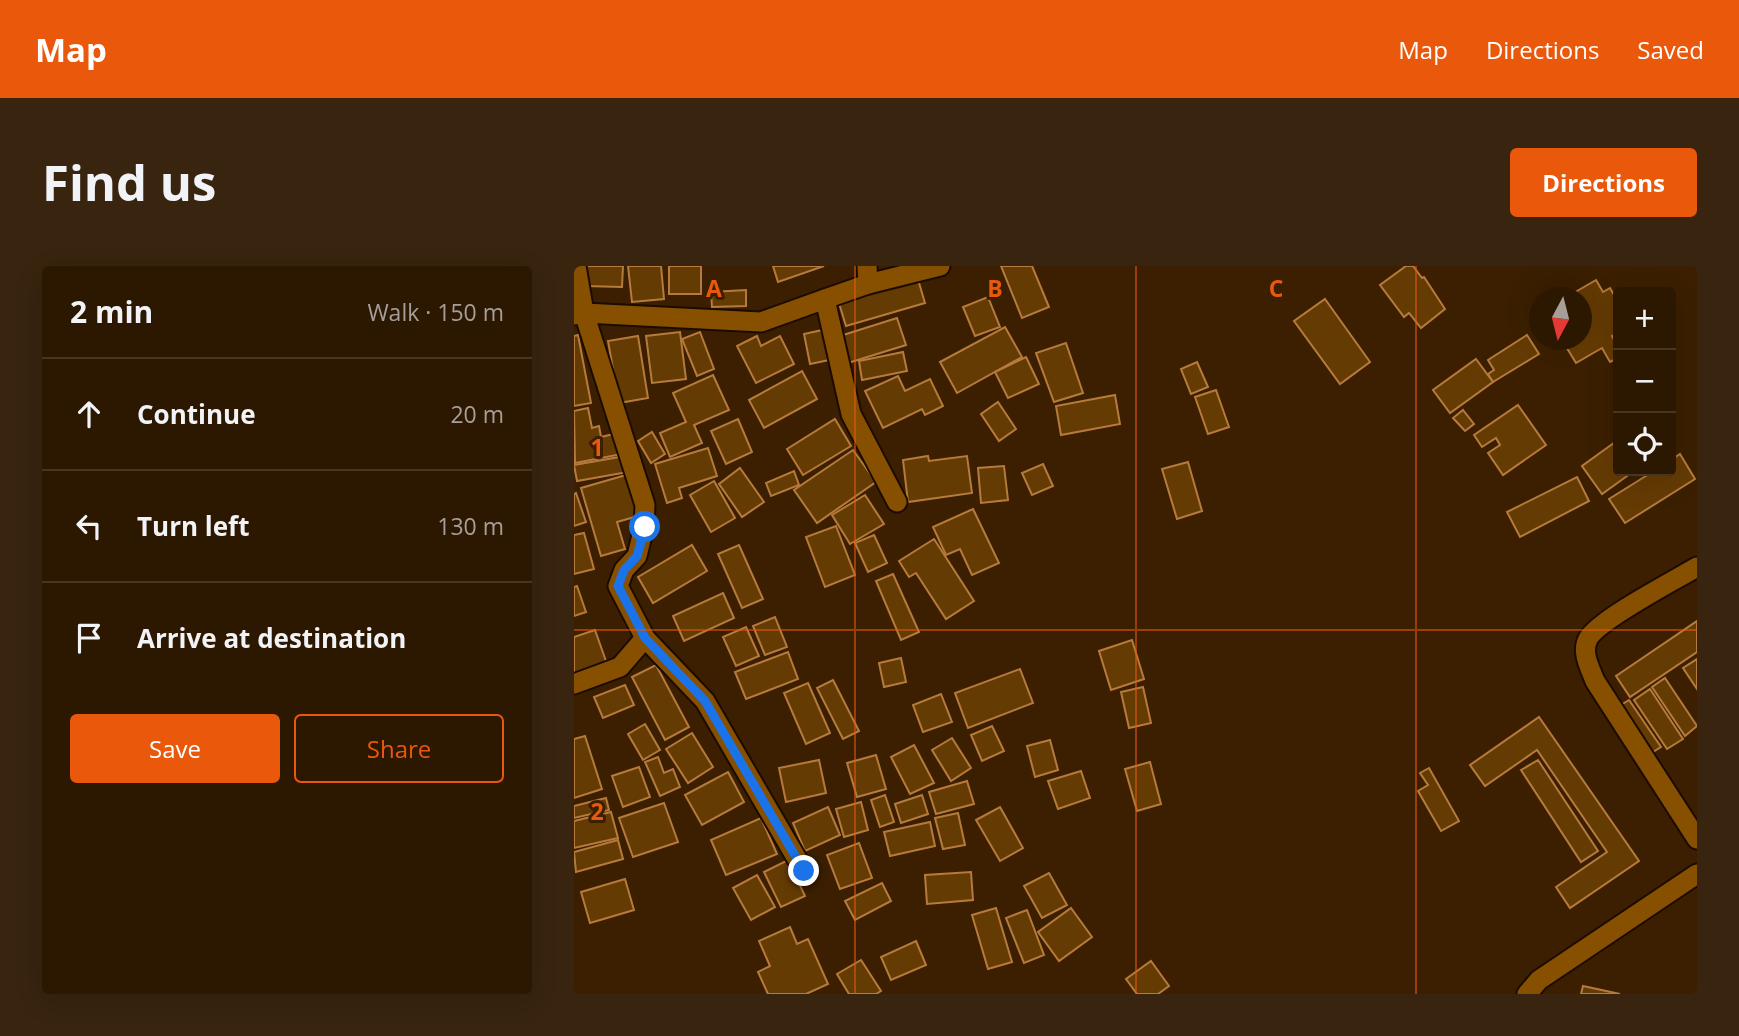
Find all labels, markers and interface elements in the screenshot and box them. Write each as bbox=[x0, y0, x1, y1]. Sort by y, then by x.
text: Map bbox=[35, 27, 107, 72]
text: Map bbox=[1398, 33, 1448, 66]
text: Directions bbox=[1486, 33, 1599, 66]
text: Saved bbox=[1637, 33, 1704, 66]
button: Directions bbox=[1510, 148, 1697, 217]
text: Find us bbox=[42, 149, 216, 215]
text: A bbox=[706, 272, 722, 304]
text: B bbox=[987, 272, 1003, 304]
text: C bbox=[1269, 272, 1283, 304]
north arrow bbox=[1529, 287, 1592, 350]
map controls bbox=[1613, 287, 1676, 476]
button: + bbox=[1613, 287, 1676, 350]
text: 2 min bbox=[70, 291, 153, 332]
text: Walk · 150 m bbox=[367, 296, 504, 328]
button: − bbox=[1613, 350, 1676, 413]
icon: ahead bbox=[70, 395, 108, 433]
text: Continue bbox=[137, 396, 256, 432]
text: 20 m bbox=[450, 398, 504, 430]
button: locate bbox=[1613, 413, 1676, 476]
text: 1 bbox=[590, 431, 604, 463]
icon: left bbox=[70, 507, 108, 545]
text: Turn left bbox=[137, 508, 249, 544]
text: 130 m bbox=[437, 510, 504, 542]
route start bbox=[629, 511, 660, 542]
icon: arrive bbox=[70, 619, 108, 657]
text: Arrive at destination bbox=[137, 620, 406, 656]
button: Save bbox=[70, 714, 280, 783]
button: Share bbox=[294, 714, 504, 783]
text: 2 bbox=[590, 795, 604, 827]
route end bbox=[788, 855, 819, 886]

